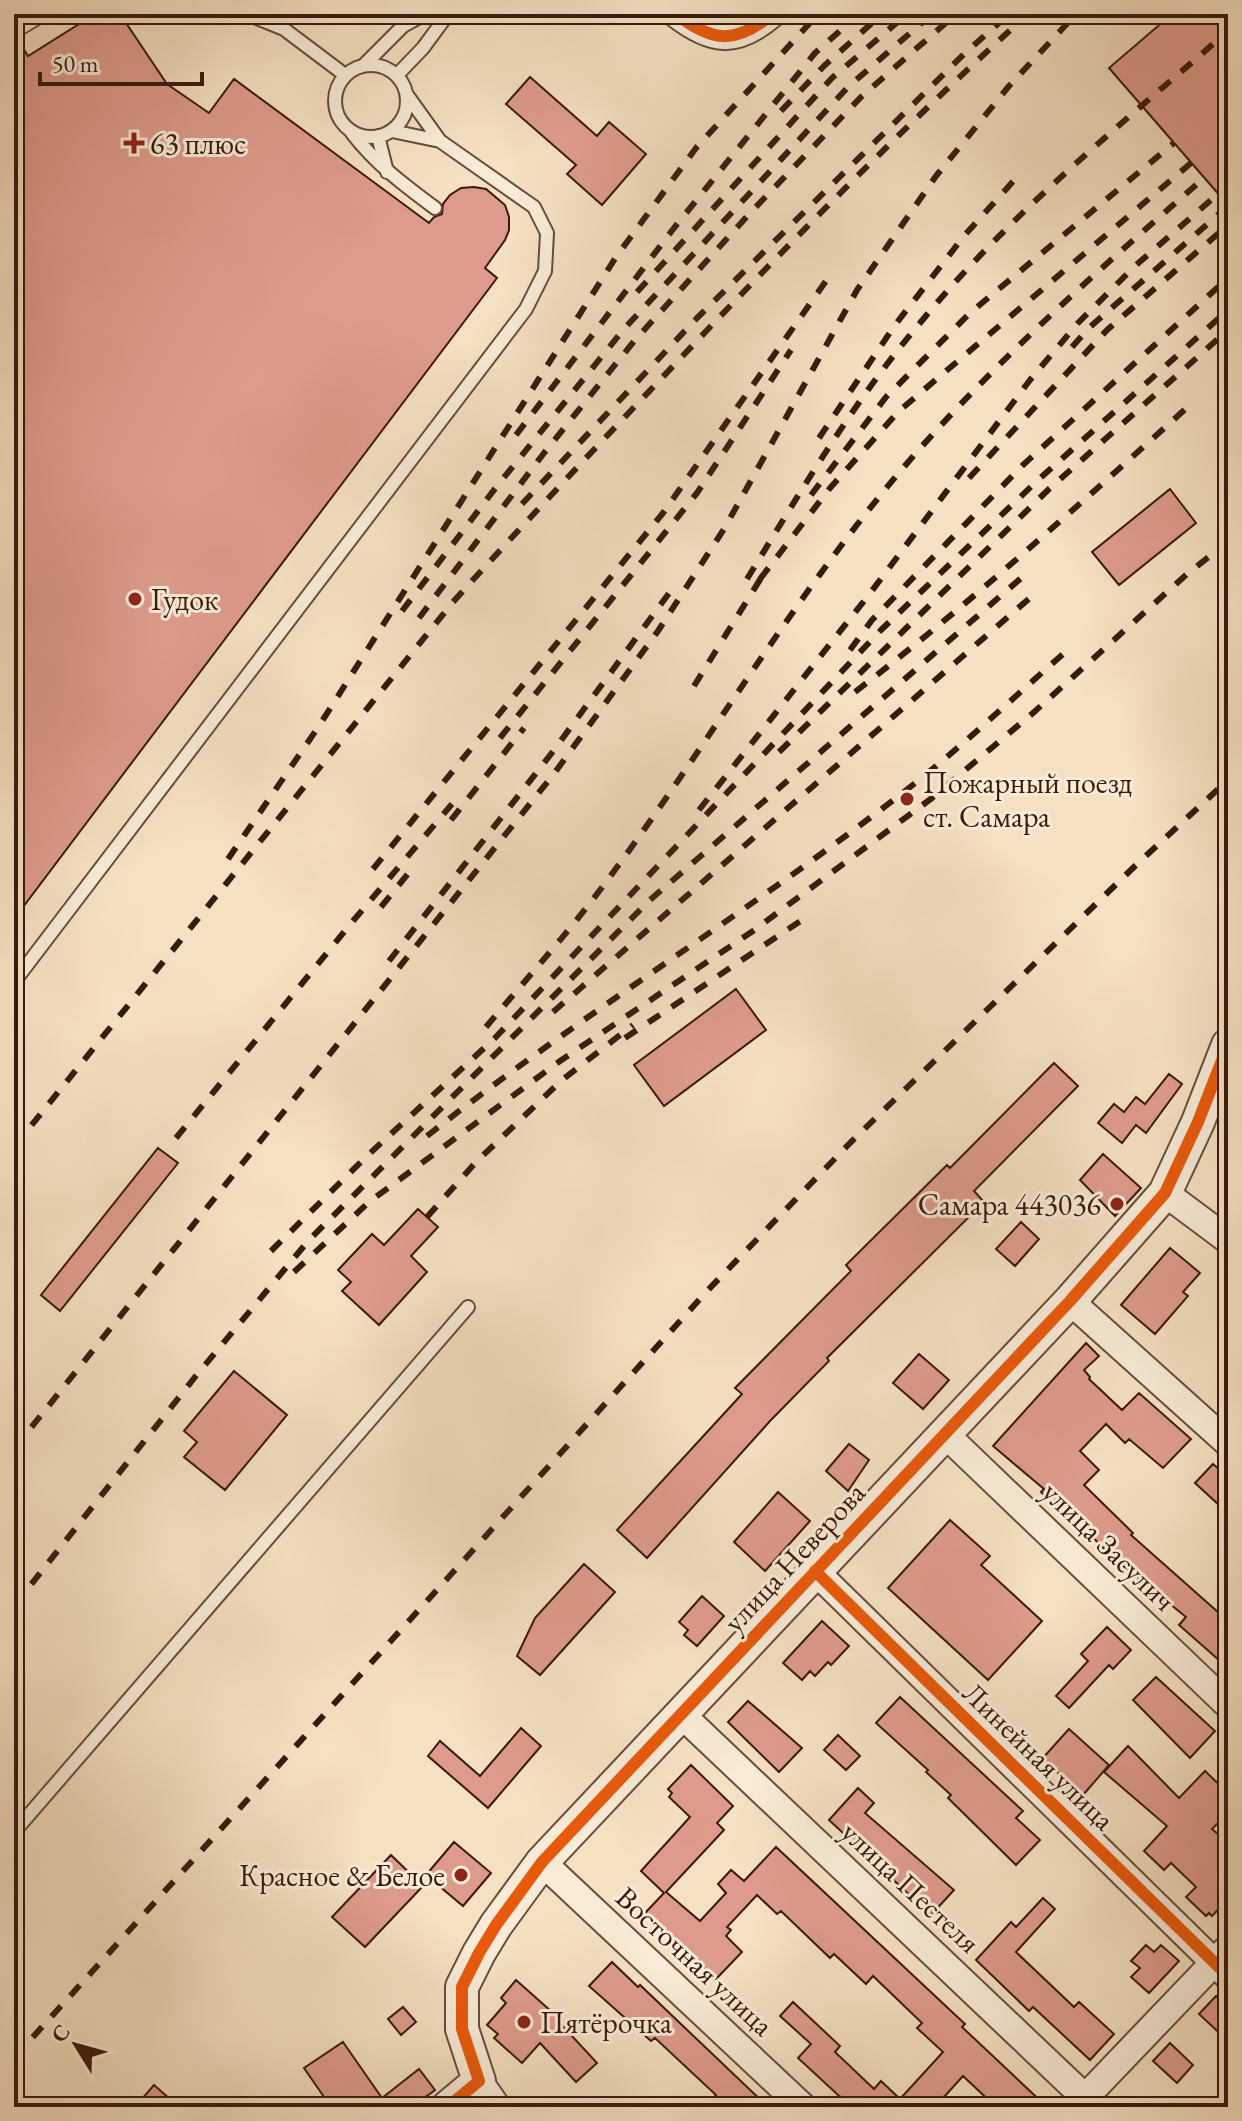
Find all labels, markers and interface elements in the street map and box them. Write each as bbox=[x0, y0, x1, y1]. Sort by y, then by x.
scale bar bbox=[40, 36, 202, 86]
text: 50 m bbox=[52, 48, 99, 79]
place label: 63 плюс bbox=[150, 124, 246, 163]
marker: 63 плюс bbox=[125, 134, 143, 152]
place label: Гудок bbox=[151, 580, 218, 619]
marker: Гудок bbox=[126, 590, 144, 608]
place label: Пожарный поезд ст. Самара bbox=[923, 763, 1133, 836]
marker: Пожарный поезд ст. Самара bbox=[898, 790, 916, 808]
place label: Самара 443036 bbox=[918, 1185, 1101, 1224]
marker: Самара 443036 bbox=[1108, 1195, 1126, 1213]
street label: улица Засулич bbox=[1034, 1473, 1184, 1619]
street label: улица Неверова bbox=[714, 1474, 874, 1640]
street label: Линейная улица bbox=[954, 1673, 1124, 1839]
street label: улица Пестеля bbox=[833, 1813, 989, 1961]
place label: Красное & Белое bbox=[239, 1856, 445, 1895]
marker: Красное & Белое bbox=[452, 1866, 470, 1884]
street label: Восточная улица bbox=[608, 1878, 782, 2044]
place label: Пятёрочка bbox=[540, 2003, 672, 2042]
north arrow bbox=[36, 2005, 116, 2085]
marker: Пятёрочка bbox=[515, 2013, 533, 2031]
text: С bbox=[44, 2018, 77, 2048]

